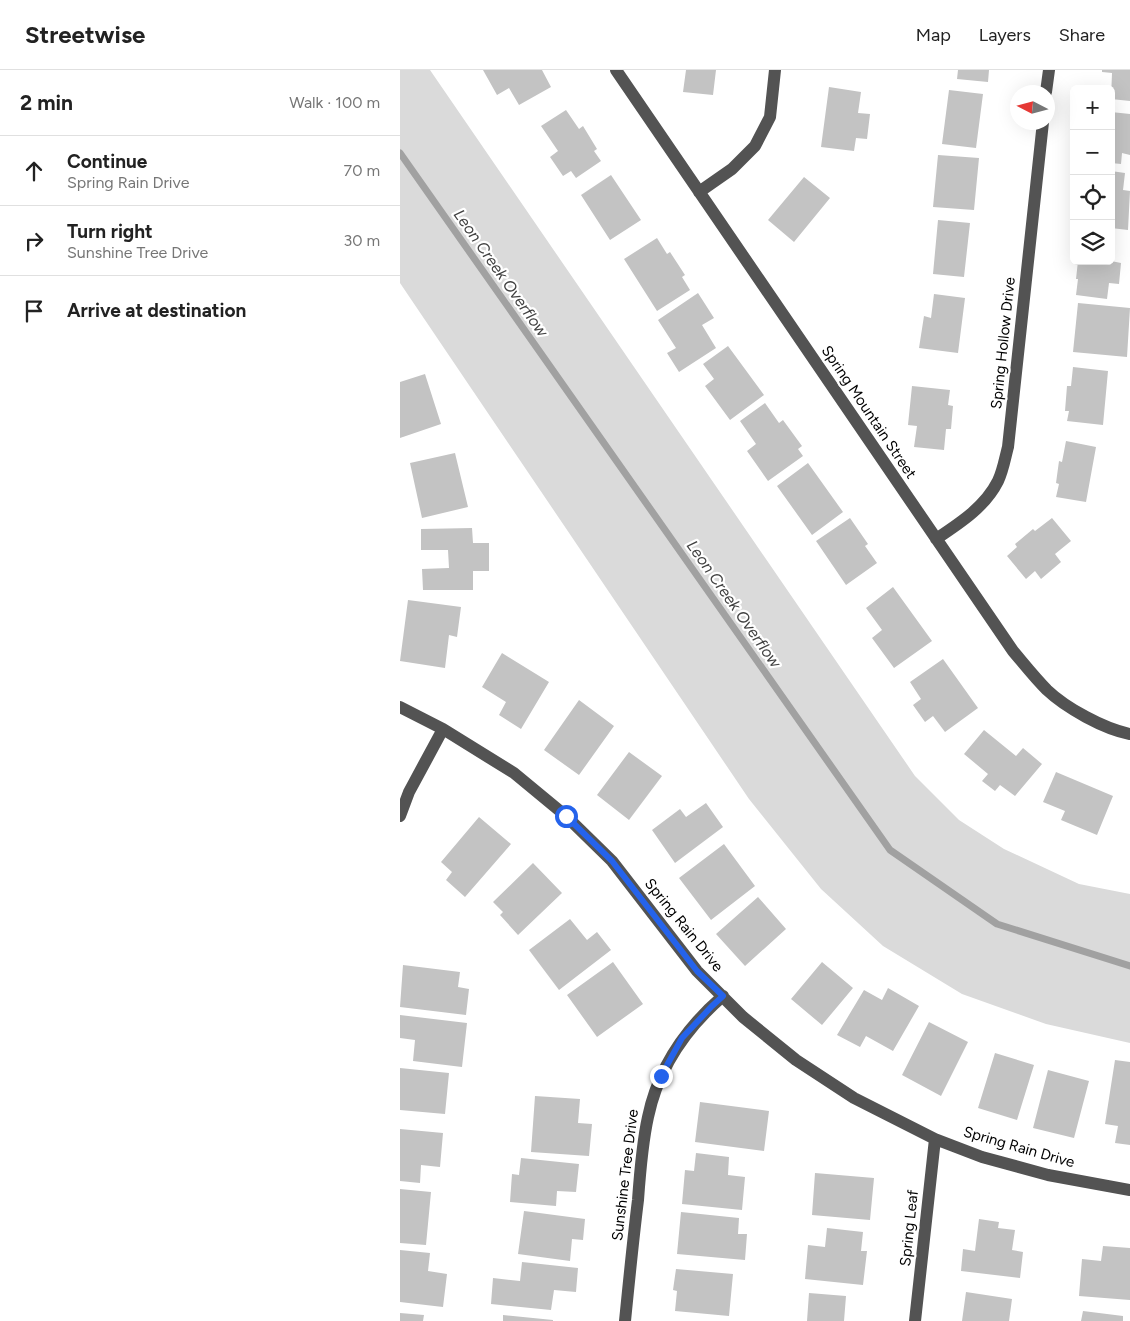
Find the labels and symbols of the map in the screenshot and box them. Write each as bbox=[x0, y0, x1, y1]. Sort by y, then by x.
north arrow bbox=[1010, 85, 1055, 130]
water label: Leon Creek Overflow bbox=[450, 206, 553, 342]
street label: Spring Hollow Drive bbox=[987, 276, 1019, 410]
street label: Spring Mountain Street bbox=[818, 342, 920, 482]
water label: Leon Creek Overflow bbox=[683, 537, 786, 673]
route start bbox=[555, 805, 578, 828]
street label: Spring Rain Drive bbox=[641, 875, 727, 975]
route end bbox=[650, 1065, 673, 1088]
street label: Sunshine Tree Drive bbox=[608, 1108, 642, 1242]
street label: Spring Rain Drive bbox=[961, 1123, 1077, 1171]
street label: Spring Leaf bbox=[896, 1188, 922, 1267]

